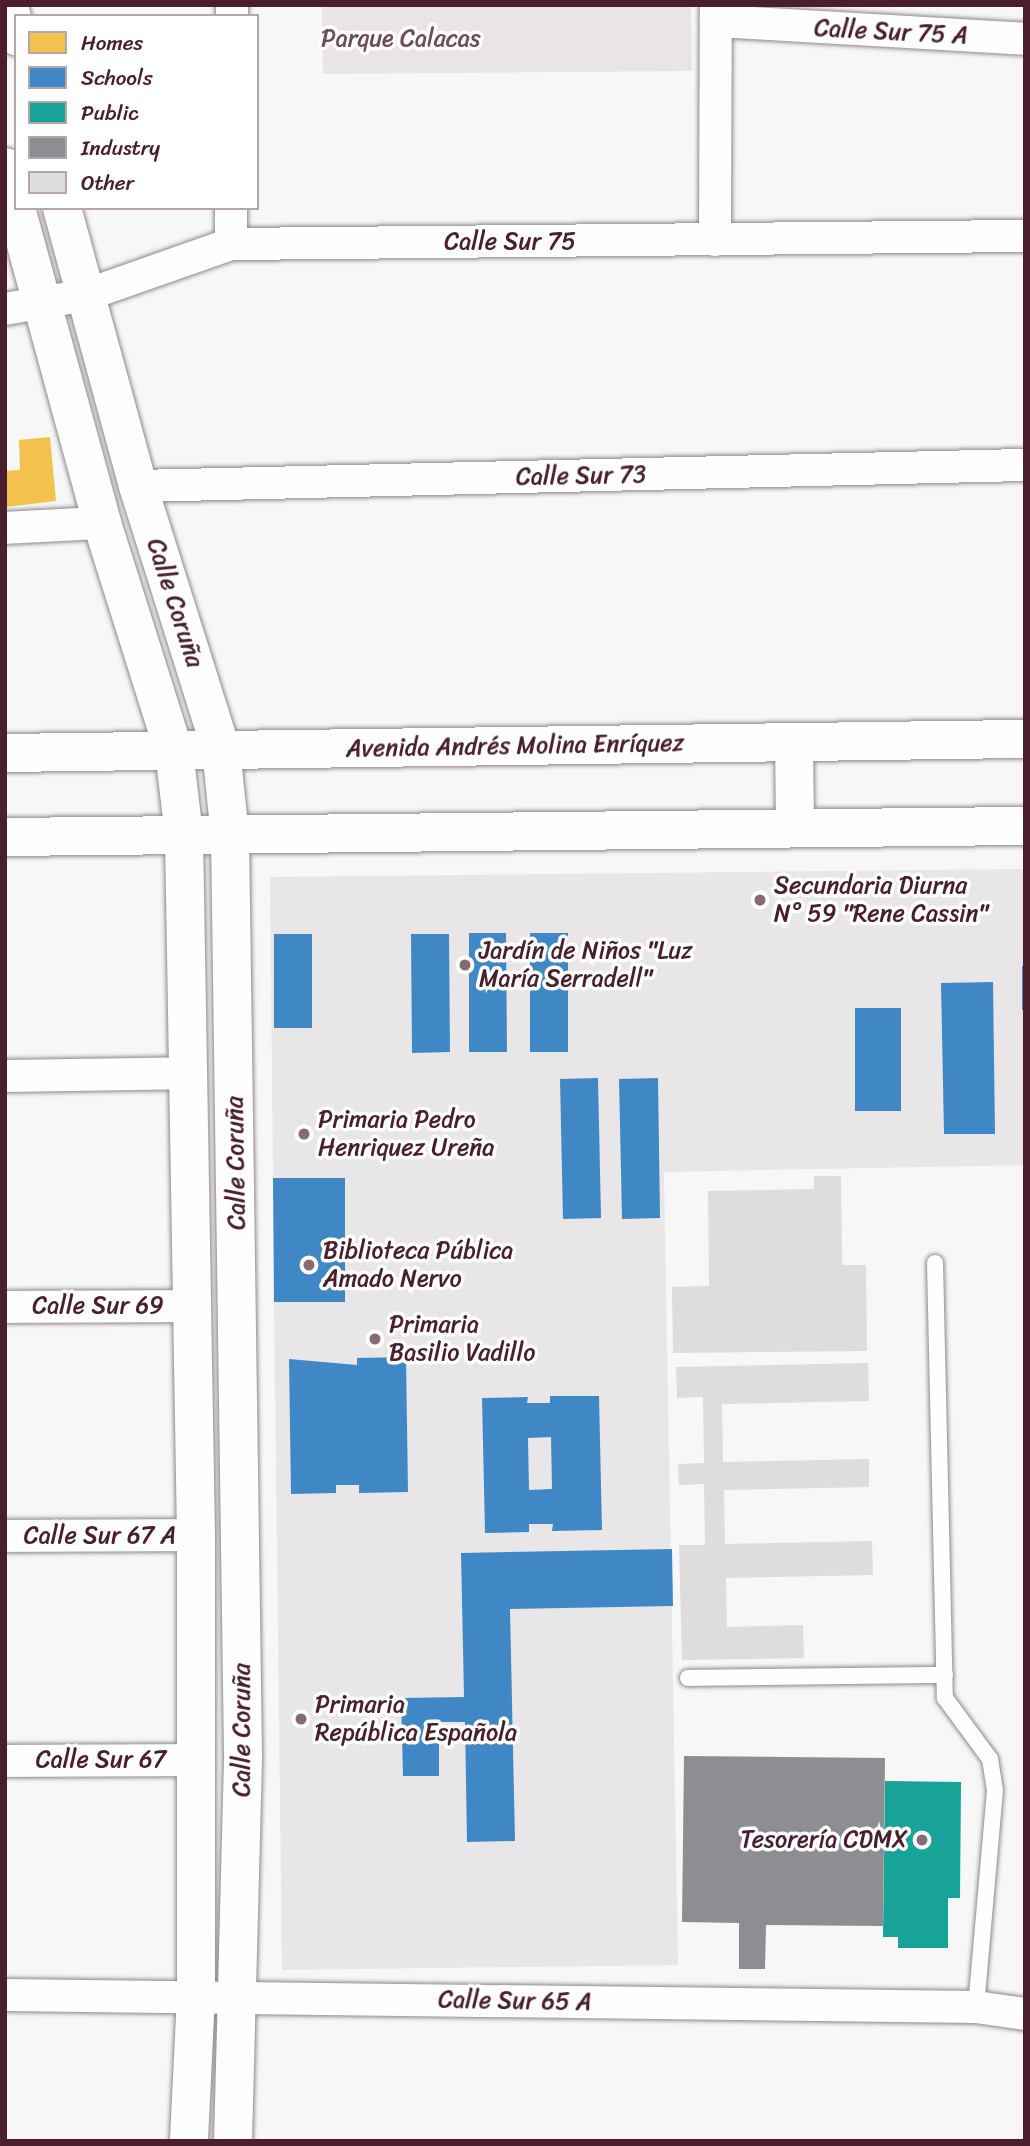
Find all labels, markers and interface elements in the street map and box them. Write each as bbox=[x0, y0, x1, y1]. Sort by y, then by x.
legend bbox=[14, 14, 259, 210]
street label: Calle Sur 75 A bbox=[814, 14, 968, 50]
text: Homes bbox=[81, 24, 143, 62]
park label: Parque Calacas bbox=[322, 25, 480, 53]
text: Schools bbox=[81, 59, 153, 97]
text: Public bbox=[81, 94, 139, 132]
text: Industry bbox=[81, 129, 160, 167]
text: Other bbox=[81, 164, 134, 202]
street label: Calle Sur 75 bbox=[444, 228, 576, 256]
street label: Calle Sur 73 bbox=[516, 460, 646, 492]
street label: Calle Coruña bbox=[141, 535, 209, 671]
street label: Avenida Andrés Molina Enríquez bbox=[346, 729, 684, 763]
place label: Secundaria Diurna N° 59 "Rene Cassin" bbox=[774, 872, 990, 928]
marker: Secundaria Diurna N° 59 "Rene Cassin" bbox=[752, 892, 768, 908]
place label: Jardín de Niños "Luz María Serradell" bbox=[479, 937, 693, 993]
marker: Jardín de Niños "Luz María Serradell" bbox=[457, 957, 473, 973]
street label: Calle Coruña bbox=[220, 1096, 252, 1230]
place label: Primaria Pedro Henriquez Ureña bbox=[318, 1106, 494, 1162]
marker: Primaria Pedro Henriquez Ureña bbox=[296, 1126, 312, 1142]
place label: Biblioteca Pública Amado Nervo bbox=[323, 1237, 514, 1293]
marker: Biblioteca Pública Amado Nervo bbox=[301, 1257, 317, 1273]
street label: Calle Sur 69 bbox=[32, 1292, 164, 1320]
place label: Primaria Basilio Vadillo bbox=[389, 1311, 535, 1367]
marker: Primaria Basilio Vadillo bbox=[367, 1331, 383, 1347]
street label: Calle Sur 67 A bbox=[24, 1522, 176, 1550]
street label: Calle Coruña bbox=[228, 1663, 256, 1797]
place label: Primaria República Española bbox=[315, 1691, 517, 1747]
marker: Primaria República Española bbox=[293, 1711, 309, 1727]
street label: Calle Sur 67 bbox=[36, 1746, 166, 1774]
place label: Tesorería CDMX bbox=[741, 1826, 908, 1854]
marker: Tesorería CDMX bbox=[914, 1832, 930, 1848]
street label: Calle Sur 65 A bbox=[438, 1985, 592, 2017]

